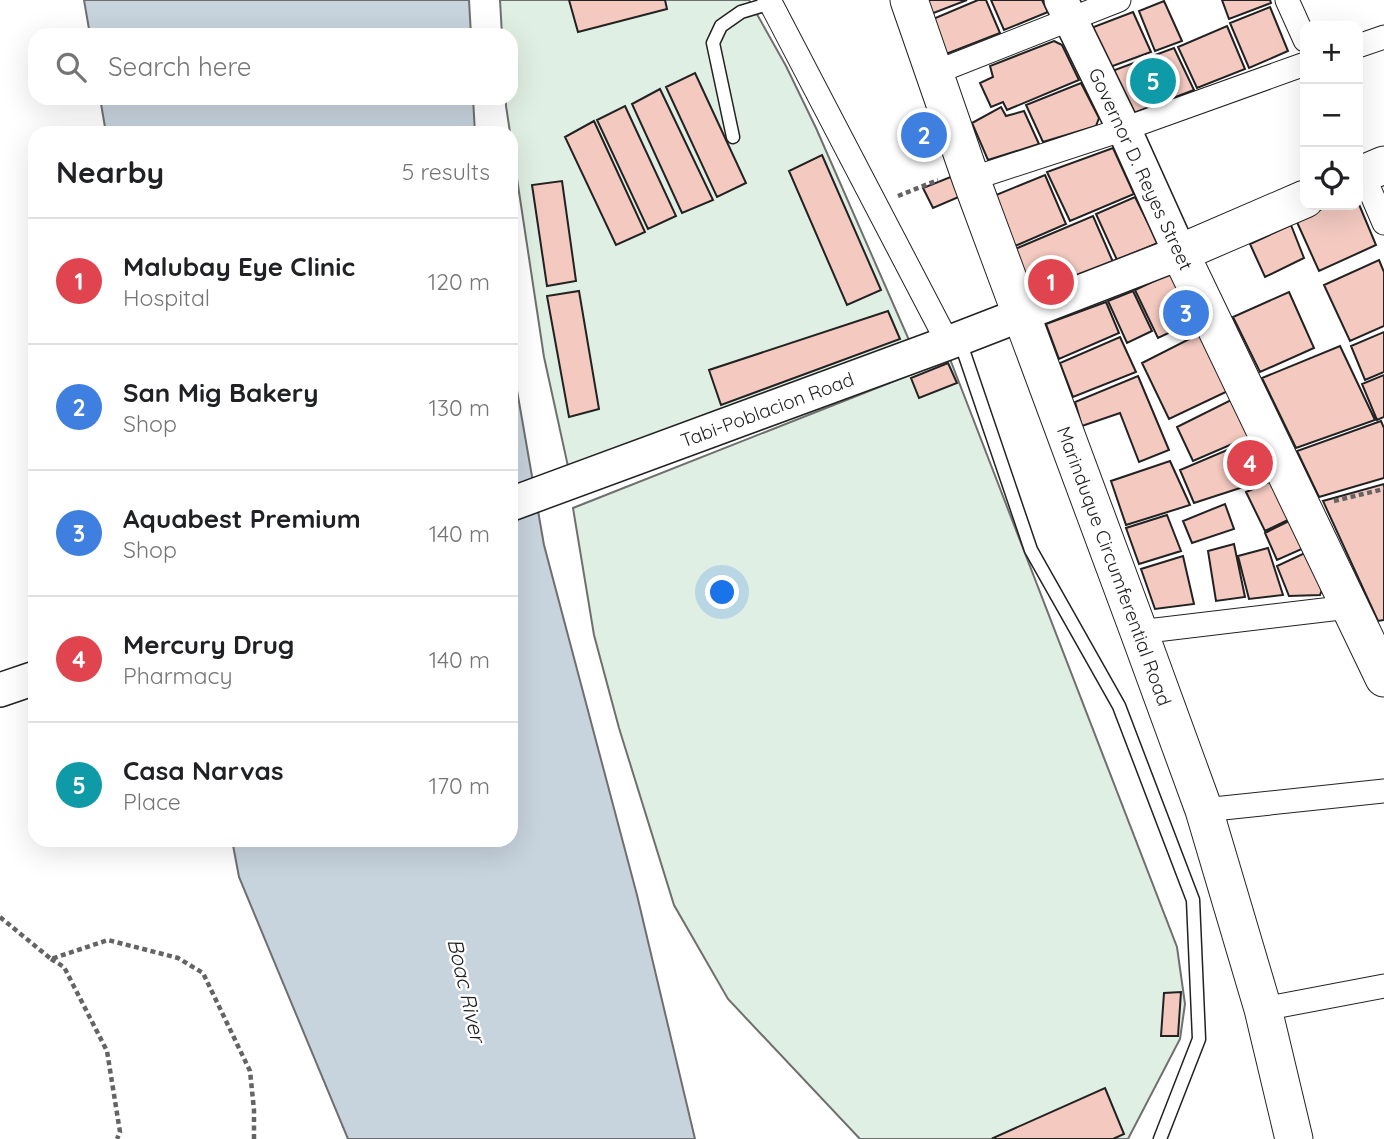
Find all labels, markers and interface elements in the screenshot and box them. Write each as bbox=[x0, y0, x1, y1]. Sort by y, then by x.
map controls bbox=[1300, 21, 1363, 210]
button: + bbox=[1300, 21, 1363, 84]
search box bbox=[28, 28, 518, 105]
icon: search bbox=[52, 48, 90, 86]
text: Search here bbox=[108, 50, 252, 83]
pin: 5 bbox=[1130, 55, 1176, 107]
street label: Governor D. Reyes Street bbox=[1084, 64, 1198, 274]
button: − bbox=[1300, 84, 1363, 147]
pin: 2 bbox=[901, 109, 947, 161]
button: locate bbox=[1300, 147, 1363, 210]
text: Nearby bbox=[56, 153, 164, 191]
text: 5 results bbox=[402, 157, 490, 186]
text: Malubay Eye Clinic bbox=[123, 250, 355, 283]
pin: 1 bbox=[1028, 256, 1074, 308]
text: 1 bbox=[75, 267, 83, 296]
text: 120 m bbox=[428, 267, 490, 296]
text: Hospital bbox=[123, 283, 210, 312]
pin: 3 bbox=[1163, 287, 1209, 339]
street label: Tabi-Poblacion Road bbox=[677, 367, 857, 452]
text: San Mig Bakery bbox=[123, 376, 318, 409]
text: 2 bbox=[72, 393, 86, 422]
text: 130 m bbox=[428, 393, 490, 422]
text: Shop bbox=[123, 409, 177, 438]
street label: Marinduque Circumferential Road bbox=[1052, 423, 1177, 709]
pin: 4 bbox=[1227, 437, 1273, 489]
text: Aquabest Premium bbox=[123, 502, 361, 535]
text: 3 bbox=[73, 519, 85, 548]
text: 140 m bbox=[429, 519, 490, 548]
text: Shop bbox=[123, 535, 177, 564]
your location bbox=[705, 575, 739, 609]
text: Mercury Drug bbox=[123, 628, 294, 661]
text: 4 bbox=[72, 645, 86, 674]
text: 140 m bbox=[429, 645, 490, 674]
text: Pharmacy bbox=[123, 661, 232, 690]
text: Casa Narvas bbox=[123, 754, 283, 787]
text: 5 bbox=[72, 771, 86, 800]
text: 170 m bbox=[429, 771, 490, 800]
text: Place bbox=[123, 787, 181, 816]
water label: Boac River bbox=[443, 936, 492, 1047]

